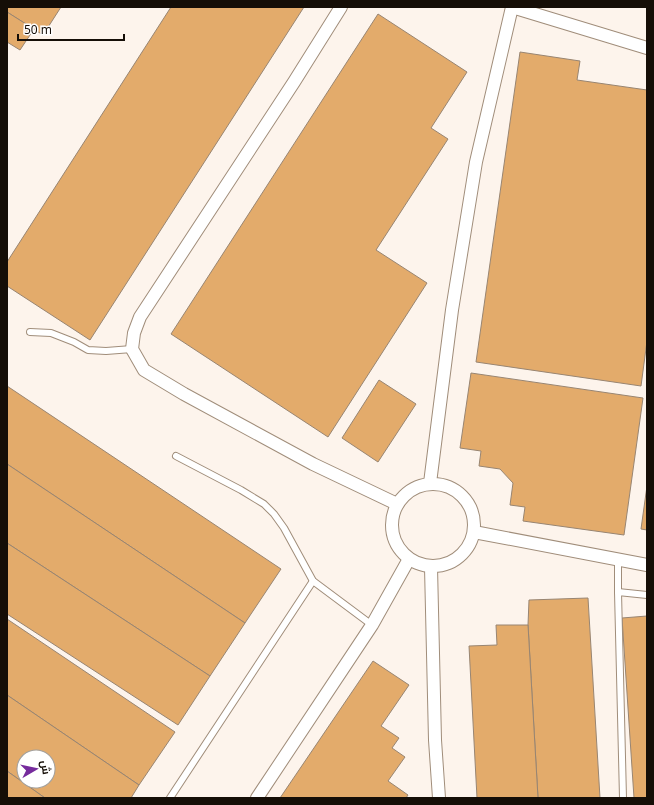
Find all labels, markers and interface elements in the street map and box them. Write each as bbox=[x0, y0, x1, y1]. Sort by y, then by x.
scale bar bbox=[18, 16, 124, 42]
text: 50 m bbox=[24, 21, 52, 38]
north arrow bbox=[16, 749, 56, 789]
text: ش bbox=[38, 759, 55, 776]

